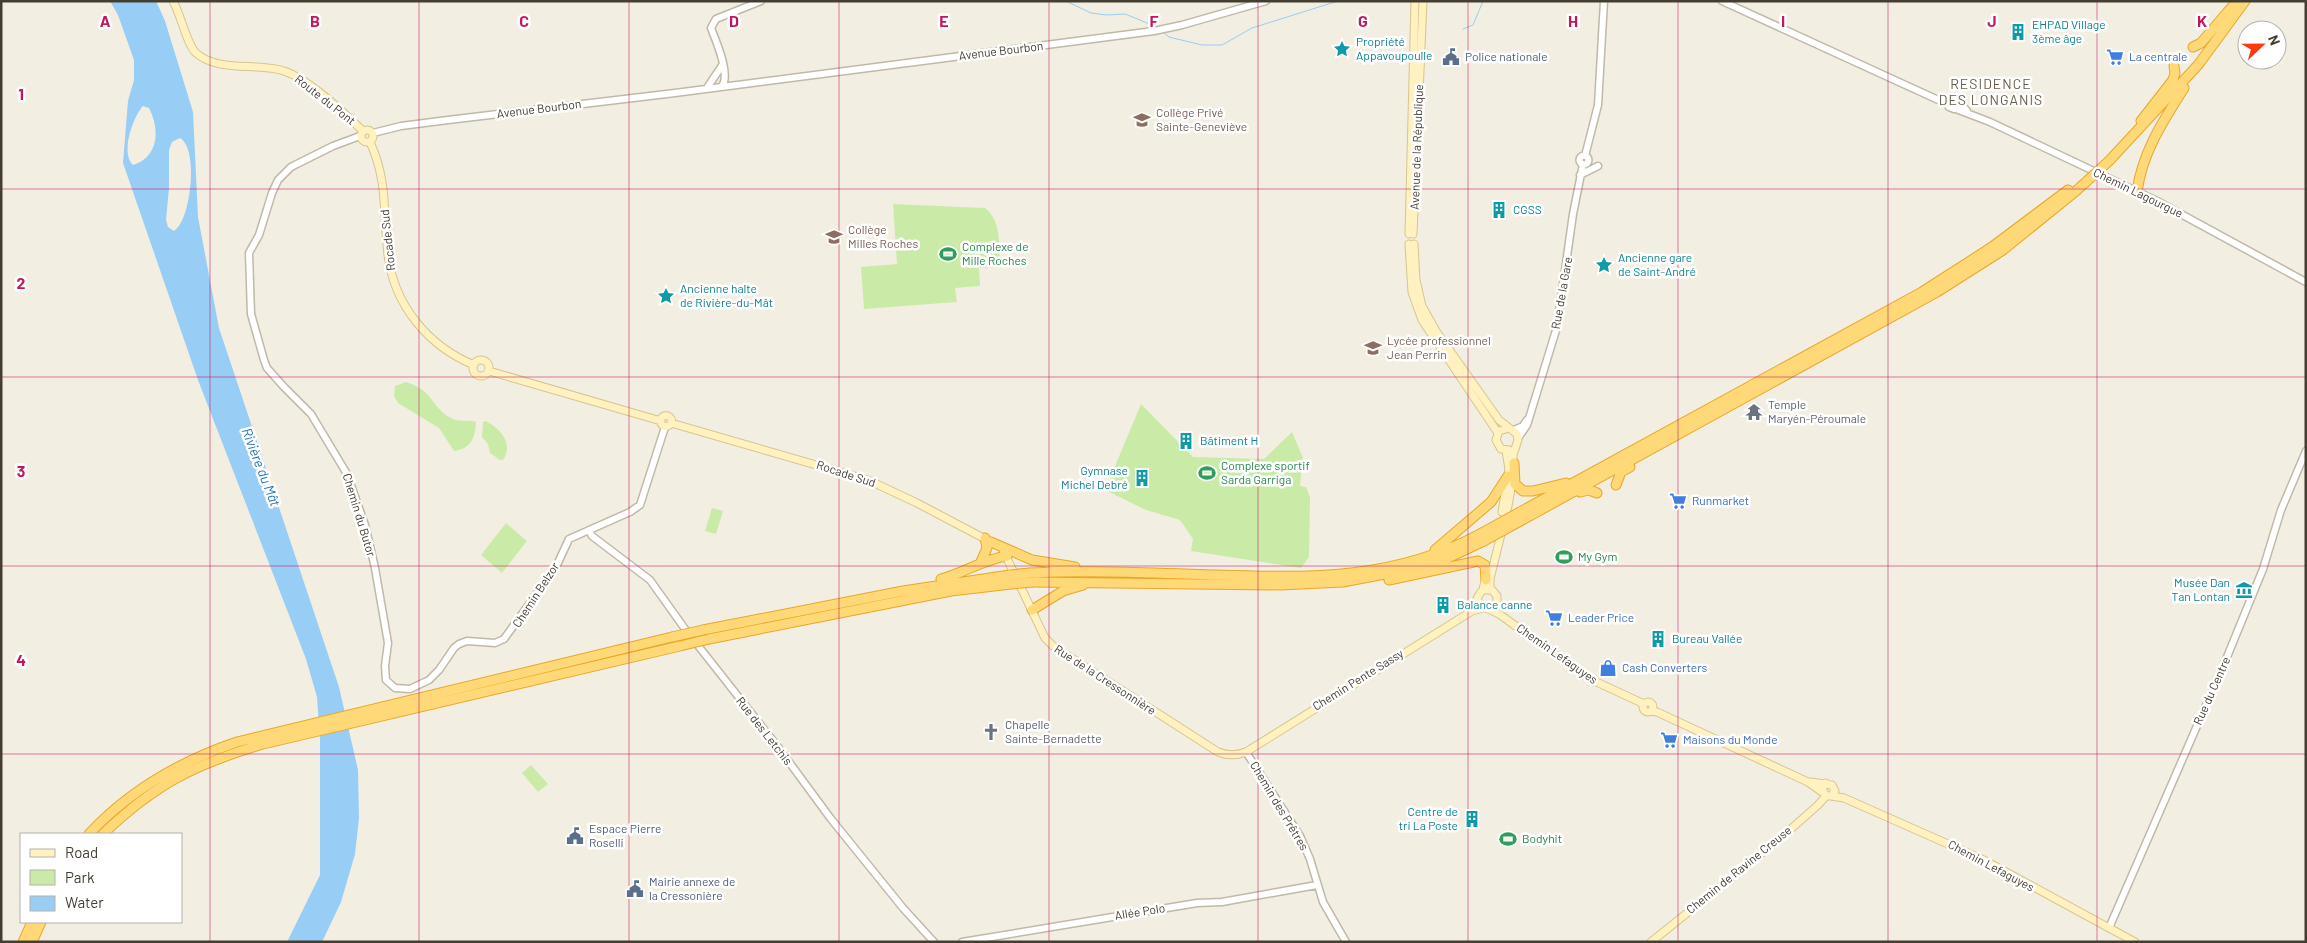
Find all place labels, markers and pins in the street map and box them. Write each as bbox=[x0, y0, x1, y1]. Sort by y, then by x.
place label: EHPAD Village 3ème âge bbox=[2032, 17, 2106, 45]
building icon: EHPAD Village 3ème âge bbox=[2008, 22, 2028, 42]
place label: Propriété Appavoupoulle bbox=[1356, 34, 1433, 62]
place icon: Propriété Appavoupoulle bbox=[1332, 39, 1352, 59]
public building icon: Police nationale bbox=[1441, 47, 1461, 67]
supermarket icon: La centrale bbox=[2105, 47, 2125, 67]
place label: Police nationale bbox=[1465, 49, 1548, 63]
place label: La centrale bbox=[2129, 49, 2187, 63]
place label: Collège Privé Sainte-Geneviève bbox=[1156, 105, 1247, 133]
school or university icon: Collège Privé Sainte-Geneviève bbox=[1132, 110, 1152, 130]
building icon: CGSS bbox=[1489, 200, 1509, 220]
place label: CGSS bbox=[1513, 202, 1542, 216]
place label: Collège Milles Roches bbox=[848, 222, 918, 250]
school or university icon: Collège Milles Roches bbox=[824, 227, 844, 247]
place label: Complexe de Mille Roches bbox=[962, 239, 1029, 267]
sports icon: Complexe de Mille Roches bbox=[938, 244, 958, 264]
place label: Ancienne gare de Saint-André bbox=[1618, 250, 1696, 278]
place icon: Ancienne gare de Saint-André bbox=[1594, 255, 1614, 275]
place label: Ancienne halte de Rivière-du-Mât bbox=[680, 281, 773, 309]
place icon: Ancienne halte de Rivière-du-Mât bbox=[656, 286, 676, 306]
place label: Lycée professionnel Jean Perrin bbox=[1387, 333, 1491, 361]
school or university icon: Lycée professionnel Jean Perrin bbox=[1363, 338, 1383, 358]
place label: Temple Maryén-Péroumale bbox=[1768, 397, 1866, 425]
temple icon: Temple Maryén-Péroumale bbox=[1744, 402, 1764, 422]
building icon: Bâtiment H bbox=[1176, 431, 1196, 451]
place label: Bâtiment H bbox=[1200, 433, 1258, 447]
place label: Complexe sportif Sarda Garriga bbox=[1221, 458, 1310, 486]
place label: Gymnase Michel Debré bbox=[1061, 463, 1128, 491]
sports icon: Complexe sportif Sarda Garriga bbox=[1197, 463, 1217, 483]
building icon: Gymnase Michel Debré bbox=[1132, 468, 1152, 488]
supermarket icon: Runmarket bbox=[1668, 491, 1688, 511]
place label: Runmarket bbox=[1692, 493, 1749, 507]
sports icon: My Gym bbox=[1554, 547, 1574, 567]
place label: My Gym bbox=[1578, 549, 1617, 563]
place label: Musée Dan Tan Lontan bbox=[2172, 575, 2230, 603]
museum icon: Musée Dan Tan Lontan bbox=[2234, 580, 2254, 600]
building icon: Balance canne bbox=[1433, 595, 1453, 615]
place label: Balance canne bbox=[1457, 597, 1532, 611]
supermarket icon: Leader Price bbox=[1544, 608, 1564, 628]
place label: Leader Price bbox=[1568, 610, 1634, 624]
building icon: Bureau Vallée bbox=[1648, 629, 1668, 649]
place label: Bureau Vallée bbox=[1672, 631, 1742, 645]
shop icon: Cash Converters bbox=[1598, 658, 1618, 678]
place label: Cash Converters bbox=[1622, 660, 1707, 674]
place label: Chapelle Sainte-Bernadette bbox=[1005, 717, 1102, 745]
church icon: Chapelle Sainte-Bernadette bbox=[981, 722, 1001, 742]
supermarket icon: Maisons du Monde bbox=[1659, 730, 1679, 750]
place label: Maisons du Monde bbox=[1683, 732, 1778, 746]
place label: Centre de tri La Poste bbox=[1399, 804, 1458, 832]
building icon: Centre de tri La Poste bbox=[1462, 809, 1482, 829]
place label: Espace Pierre Roselli bbox=[589, 821, 661, 849]
public building icon: Espace Pierre Roselli bbox=[565, 826, 585, 846]
sports icon: Bodyhit bbox=[1498, 829, 1518, 849]
place label: Bodyhit bbox=[1522, 831, 1562, 845]
place label: Mairie annexe de la Cressonière bbox=[649, 874, 735, 902]
public building icon: Mairie annexe de la Cressonière bbox=[625, 879, 645, 899]

